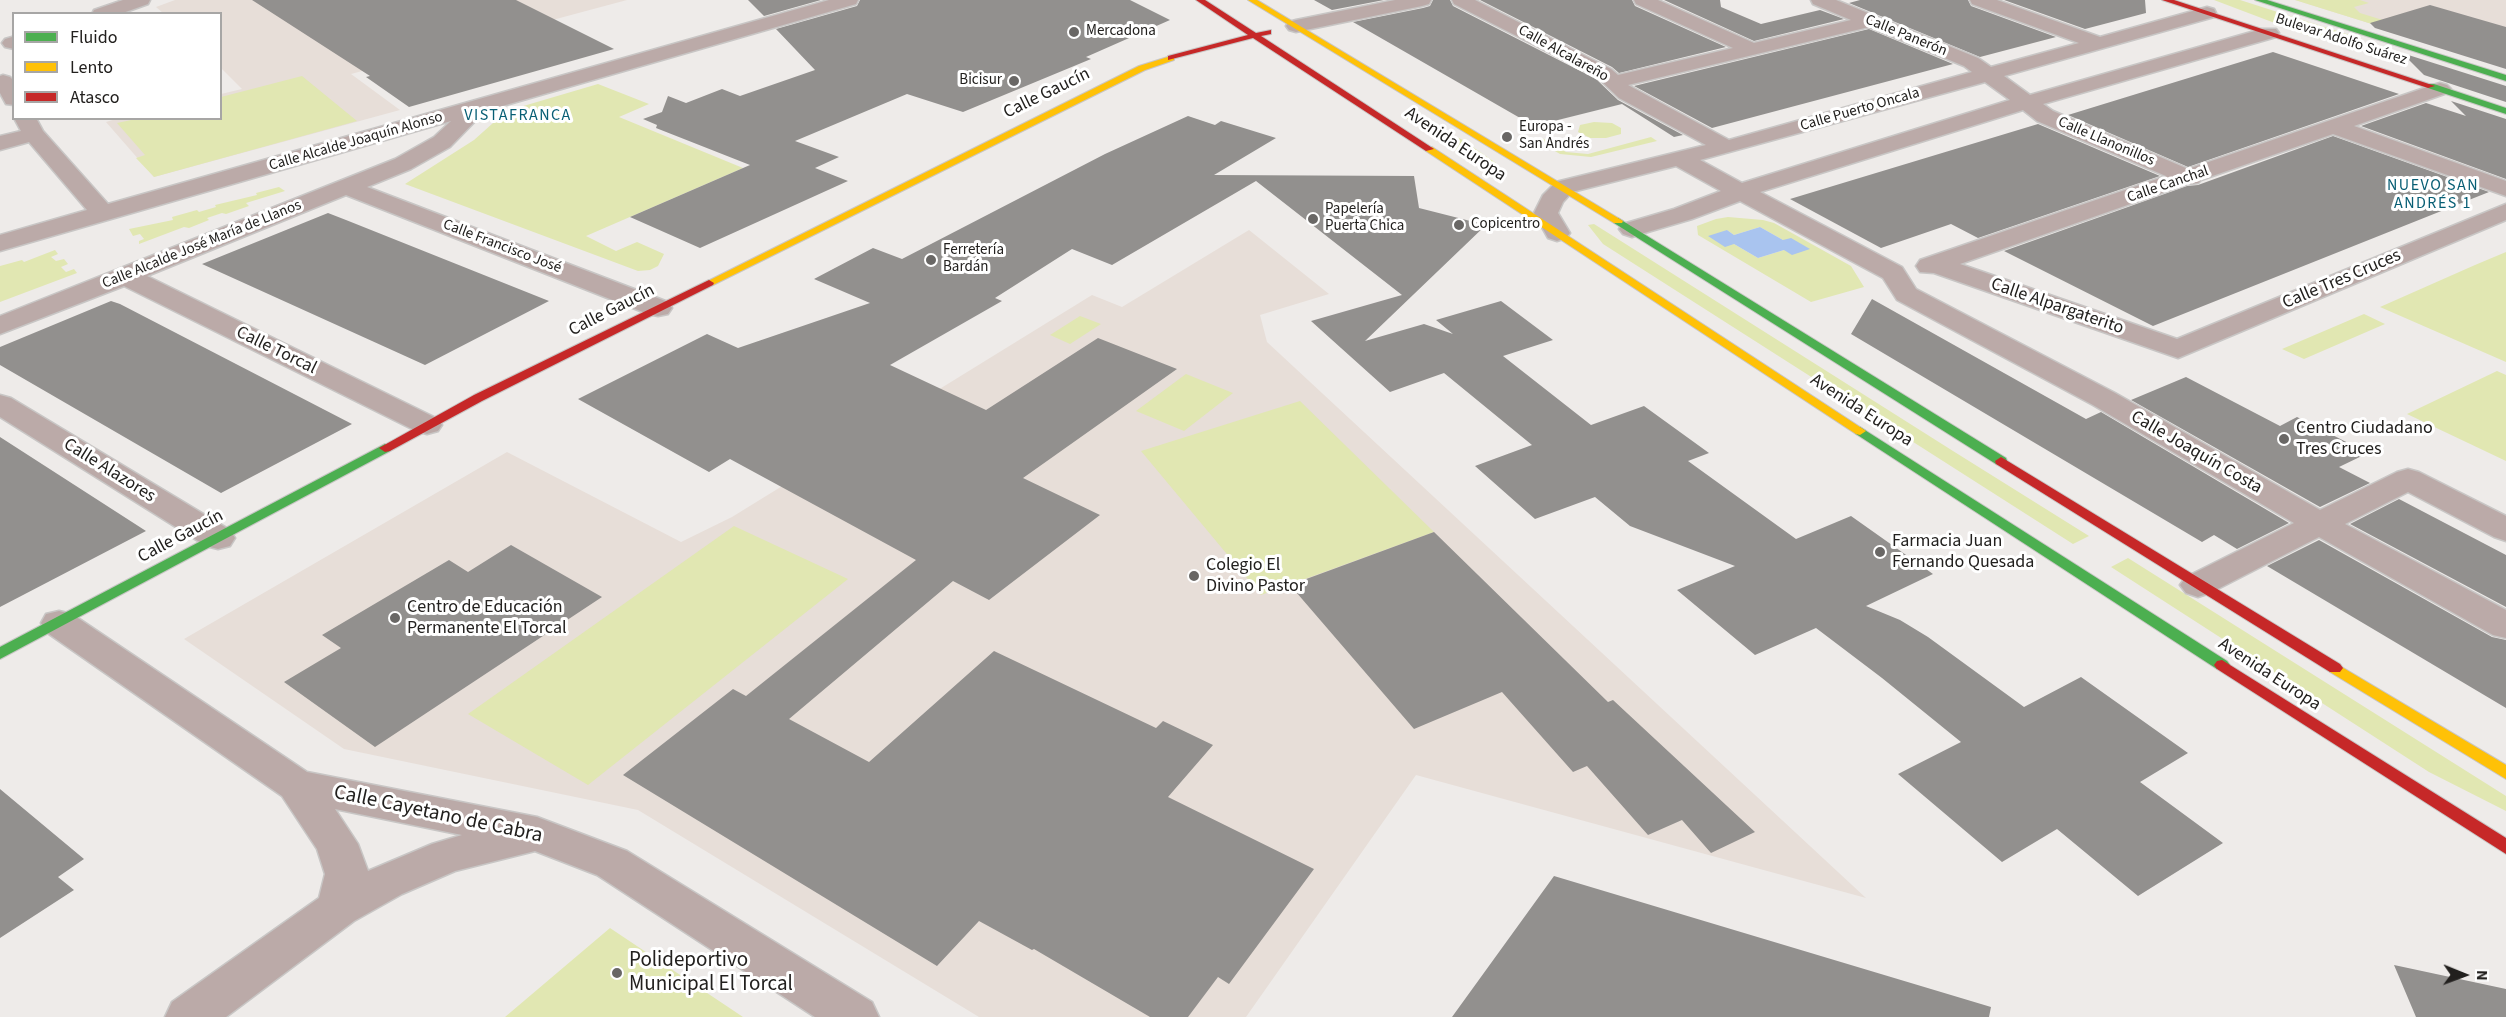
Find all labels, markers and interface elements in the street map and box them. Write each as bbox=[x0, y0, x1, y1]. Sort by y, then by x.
street label: Bulevar Adolfo Suárez bbox=[2273, 10, 2409, 70]
street label: Calle Panerón bbox=[1862, 11, 1950, 61]
legend bbox=[12, 12, 222, 120]
street label: Calle Alcalareño bbox=[1515, 22, 1611, 86]
place label: Mercadona bbox=[1086, 23, 1156, 41]
text: Fluido bbox=[70, 25, 117, 50]
marker: Mercadona bbox=[1067, 25, 1081, 39]
text: Lento bbox=[70, 55, 113, 80]
street label: Calle Gaucín bbox=[1000, 64, 1094, 124]
place label: Bicisur bbox=[959, 72, 1002, 90]
marker: Bicisur bbox=[1007, 74, 1021, 88]
street label: Calle Puerto Oncala bbox=[1798, 84, 1922, 136]
text: Atasco bbox=[70, 85, 119, 110]
street label: Avenida Europa bbox=[1400, 103, 1510, 187]
district label: VISTAFRANCA bbox=[464, 106, 572, 126]
street label: Calle Alcalde Joaquín Alonso bbox=[267, 109, 445, 175]
street label: Calle Llanonillos bbox=[2055, 114, 2157, 170]
place label: Europa - San Andrés bbox=[1519, 119, 1589, 154]
marker: Europa - San Andrés bbox=[1500, 130, 1514, 144]
street label: Calle Canchal bbox=[2125, 163, 2211, 207]
district label: NUEVO SAN ANDRÉS 1 bbox=[2387, 176, 2479, 214]
street label: Calle Alcalde José María de Llanos bbox=[100, 197, 304, 293]
place label: Papelería Puerta Chica bbox=[1325, 201, 1404, 236]
marker: Papelería Puerta Chica bbox=[1306, 212, 1320, 226]
street label: Calle Francisco José bbox=[440, 216, 564, 278]
place label: Copicentro bbox=[1471, 216, 1540, 234]
marker: Copicentro bbox=[1452, 218, 1466, 232]
place label: Ferretería Bardán bbox=[943, 242, 1004, 277]
street label: Calle Tres Cruces bbox=[2280, 245, 2404, 315]
marker: Ferretería Bardán bbox=[924, 253, 938, 267]
street label: Calle Alpargaterito bbox=[1988, 274, 2126, 340]
street label: Calle Gaucín bbox=[565, 280, 659, 342]
street label: Calle Torcal bbox=[232, 322, 320, 380]
street label: Avenida Europa bbox=[1806, 370, 1916, 452]
street label: Calle Joaquín Costa bbox=[2127, 407, 2265, 499]
place label: Centro Ciudadano Tres Cruces bbox=[2296, 418, 2433, 460]
marker: Centro Ciudadano Tres Cruces bbox=[2277, 432, 2291, 446]
street label: Calle Alazores bbox=[59, 434, 159, 508]
street label: Calle Gaucín bbox=[135, 506, 227, 568]
place label: Farmacia Juan Fernando Quesada bbox=[1892, 531, 2034, 574]
marker: Farmacia Juan Fernando Quesada bbox=[1873, 545, 1887, 559]
place label: Colegio El Divino Pastor bbox=[1206, 555, 1305, 598]
marker: Colegio El Divino Pastor bbox=[1187, 569, 1201, 583]
place label: Centro de Educación Permanente El Torcal bbox=[407, 597, 567, 640]
marker: Centro de Educación Permanente El Torcal bbox=[388, 611, 402, 625]
street label: Avenida Europa bbox=[2214, 634, 2324, 716]
street label: Calle Cayetano de Cabra bbox=[331, 781, 545, 849]
north arrow bbox=[2434, 945, 2494, 1005]
place label: Polideportivo Municipal El Torcal bbox=[629, 948, 793, 998]
marker: Polideportivo Municipal El Torcal bbox=[610, 966, 624, 980]
text: N bbox=[2471, 970, 2493, 981]

